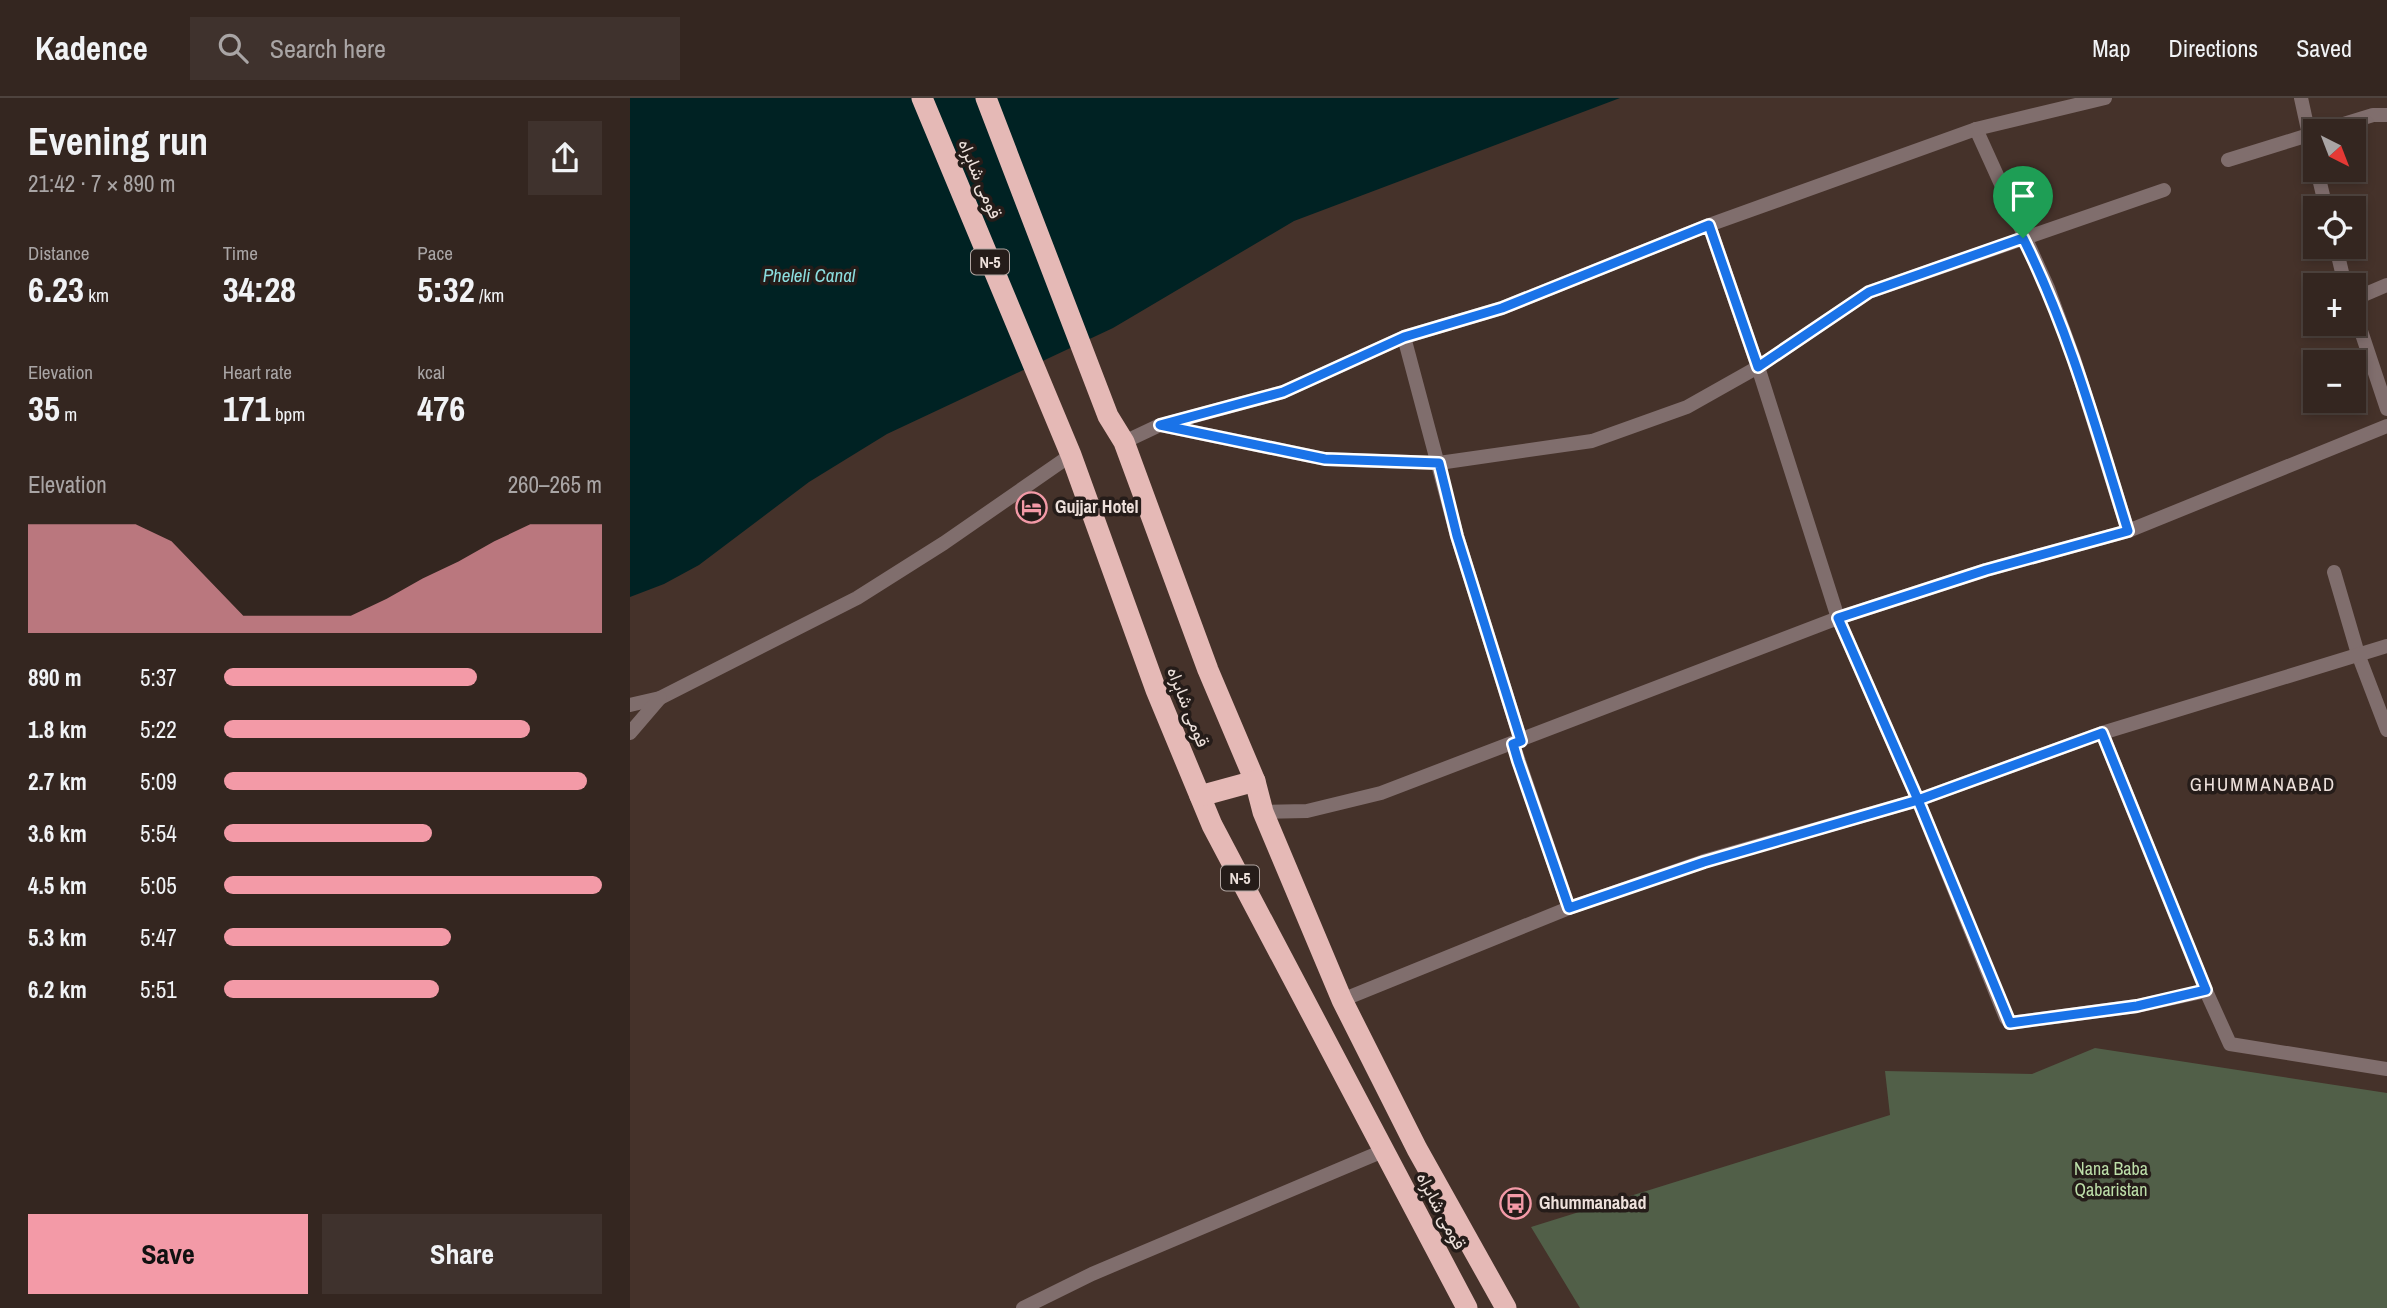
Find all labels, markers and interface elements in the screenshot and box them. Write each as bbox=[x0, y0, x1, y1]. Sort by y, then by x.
search box bbox=[190, 17, 680, 80]
text: Kadence bbox=[35, 26, 148, 70]
icon: search bbox=[214, 29, 252, 67]
text: Search here bbox=[270, 31, 386, 66]
text: Map bbox=[2092, 32, 2130, 64]
text: Directions bbox=[2168, 32, 2258, 64]
text: Saved bbox=[2296, 32, 2352, 64]
text: Evening run bbox=[28, 116, 208, 167]
north arrow bbox=[2303, 119, 2366, 182]
map controls bbox=[2303, 119, 2366, 413]
button: share bbox=[528, 121, 602, 195]
street label: قومی شاہراہ bbox=[952, 135, 1008, 222]
pin bbox=[1993, 166, 2053, 238]
text: 21:42 · 7 × 890 m bbox=[28, 168, 175, 199]
icon: arrive bbox=[2004, 177, 2042, 215]
button: locate bbox=[2303, 196, 2366, 259]
text: Distance bbox=[28, 240, 89, 266]
text: Time bbox=[223, 240, 258, 266]
text: Pace bbox=[417, 240, 453, 266]
road number: N-5 bbox=[971, 250, 1009, 274]
water label: Pheleli Canal bbox=[763, 262, 856, 288]
text: 6.23 bbox=[28, 266, 84, 313]
text: 34:28 bbox=[223, 266, 296, 313]
text: 5:32 bbox=[417, 266, 475, 313]
button: + bbox=[2303, 273, 2366, 336]
text: km bbox=[84, 282, 109, 308]
text: /km bbox=[475, 282, 504, 308]
button: − bbox=[2303, 350, 2366, 413]
text: Elevation bbox=[28, 359, 93, 385]
text: Heart rate bbox=[223, 359, 292, 385]
text: kcal bbox=[417, 359, 445, 385]
text: 35 bbox=[28, 385, 60, 432]
text: 171 bbox=[223, 385, 271, 432]
text: 476 bbox=[417, 385, 465, 432]
text: m bbox=[60, 401, 77, 427]
text: bpm bbox=[271, 401, 305, 427]
text: Elevation bbox=[28, 469, 107, 500]
text: 260–265 m bbox=[508, 469, 602, 500]
hotel icon: Gujjar Hotel bbox=[1015, 490, 1049, 524]
place label: Gujjar Hotel bbox=[1055, 494, 1139, 519]
text: 890 m bbox=[28, 662, 81, 693]
text: 5:37 bbox=[140, 662, 177, 693]
street label: قومی شاہراہ bbox=[1161, 663, 1216, 751]
text: 1.8 km bbox=[28, 714, 87, 745]
text: 5:22 bbox=[140, 714, 177, 745]
text: 2.7 km bbox=[28, 766, 87, 797]
text: 5:09 bbox=[140, 766, 177, 797]
district label: GHUMMANABAD bbox=[2190, 771, 2336, 797]
text: 3.6 km bbox=[28, 818, 87, 849]
text: 5:54 bbox=[140, 818, 177, 849]
road number: N-5 bbox=[1221, 866, 1259, 890]
text: 4.5 km bbox=[28, 870, 87, 901]
text: 5:05 bbox=[140, 870, 177, 901]
text: 5.3 km bbox=[28, 922, 87, 953]
text: 5:47 bbox=[140, 922, 177, 953]
text: 6.2 km bbox=[28, 974, 87, 1005]
text: 5:51 bbox=[140, 974, 177, 1005]
park label: Nana Baba Qabaristan bbox=[2074, 1156, 2148, 1202]
street label: قومی شاہراہ bbox=[1411, 1168, 1472, 1254]
bus stop icon: Ghummanabad bbox=[1499, 1186, 1533, 1220]
place label: Ghummanabad bbox=[1539, 1190, 1646, 1215]
button: Save bbox=[28, 1214, 308, 1294]
button: Share bbox=[322, 1214, 602, 1294]

